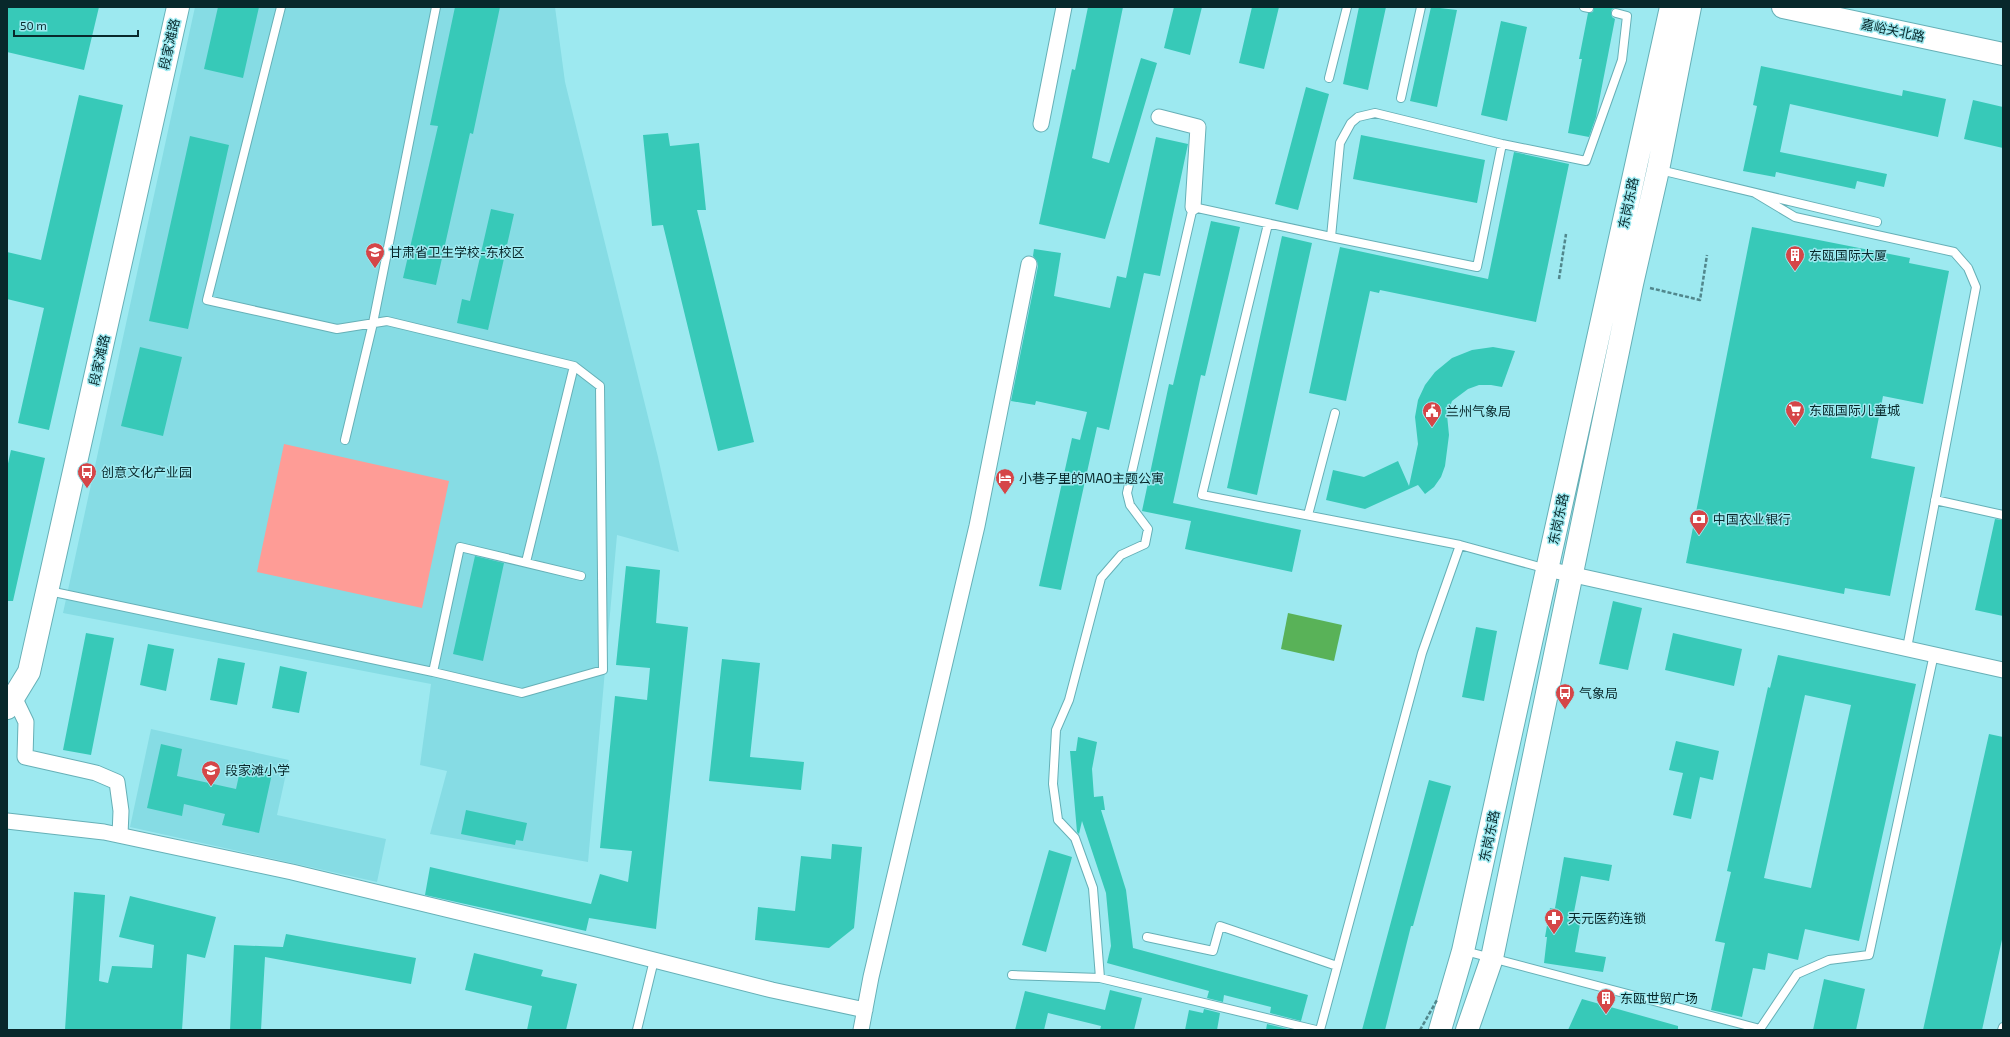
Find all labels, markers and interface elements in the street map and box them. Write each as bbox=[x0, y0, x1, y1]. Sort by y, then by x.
scale bar bbox=[14, 12, 138, 38]
street label: 嘉峪关北路 bbox=[1860, 15, 1926, 45]
street label: 段家滩路 bbox=[155, 17, 183, 71]
text: 50 m bbox=[20, 18, 47, 32]
street label: 东岗东路 bbox=[1615, 176, 1641, 230]
school or university icon: 甘肃省卫生学校-东校区 bbox=[364, 241, 386, 269]
place label: 甘肃省卫生学校-东校区 bbox=[389, 244, 525, 260]
building icon: 东瓯国际大厦 bbox=[1784, 244, 1806, 272]
place label: 东瓯国际大厦 bbox=[1809, 247, 1887, 263]
street label: 段家滩路 bbox=[85, 333, 113, 387]
supermarket icon: 东瓯国际儿童城 bbox=[1784, 399, 1806, 427]
public building icon: 兰州气象局 bbox=[1421, 400, 1443, 428]
place label: 东瓯国际儿童城 bbox=[1809, 402, 1900, 418]
place label: 兰州气象局 bbox=[1446, 403, 1511, 419]
bus stop icon: 创意文化产业园 bbox=[76, 461, 98, 489]
place label: 创意文化产业园 bbox=[101, 464, 192, 480]
hotel icon: 小巷子里的MAO主题公寓 bbox=[994, 467, 1016, 495]
place label: 小巷子里的MAO主题公寓 bbox=[1019, 470, 1164, 486]
street label: 东岗东路 bbox=[1545, 492, 1571, 546]
bank icon: 中国农业银行 bbox=[1688, 508, 1710, 536]
place label: 中国农业银行 bbox=[1713, 511, 1791, 527]
bus stop icon: 气象局 bbox=[1554, 682, 1576, 710]
place label: 气象局 bbox=[1579, 685, 1618, 701]
school or university icon: 段家滩小学 bbox=[200, 759, 222, 787]
place label: 段家滩小学 bbox=[225, 762, 290, 778]
street label: 东岗东路 bbox=[1476, 809, 1502, 863]
pharmacy icon: 天元医药连锁 bbox=[1543, 907, 1565, 935]
place label: 天元医药连锁 bbox=[1568, 910, 1646, 926]
building icon: 东瓯世贸广场 bbox=[1595, 987, 1617, 1015]
place label: 东瓯世贸广场 bbox=[1620, 990, 1698, 1006]

